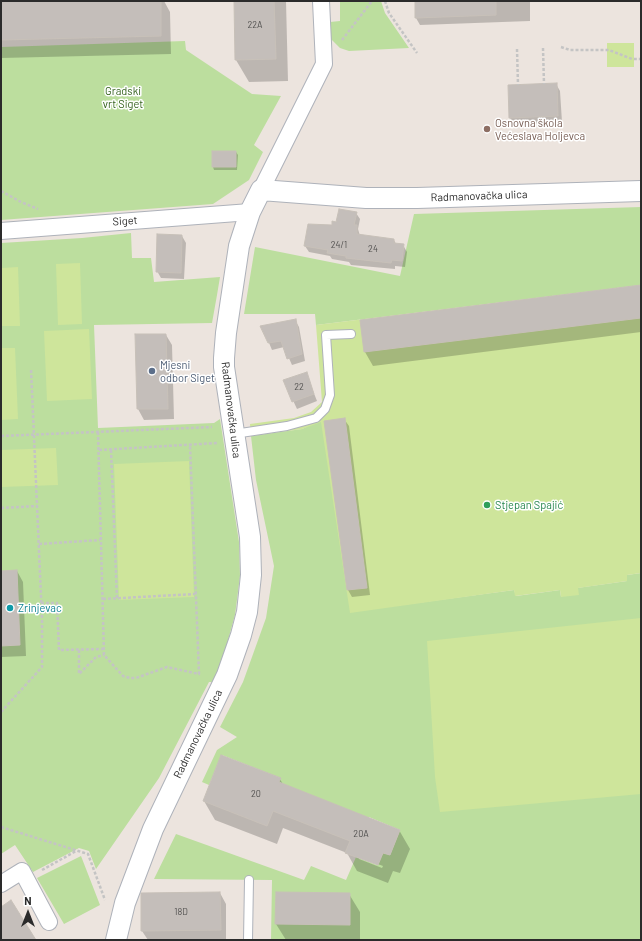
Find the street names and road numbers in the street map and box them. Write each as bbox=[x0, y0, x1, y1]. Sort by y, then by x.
street label: Radmanovačka ulica bbox=[430, 188, 528, 204]
street label: Siget bbox=[112, 214, 138, 228]
street label: Radmanovačka ulica bbox=[219, 361, 243, 459]
street label: Radmanovačka ulica bbox=[171, 688, 225, 780]

